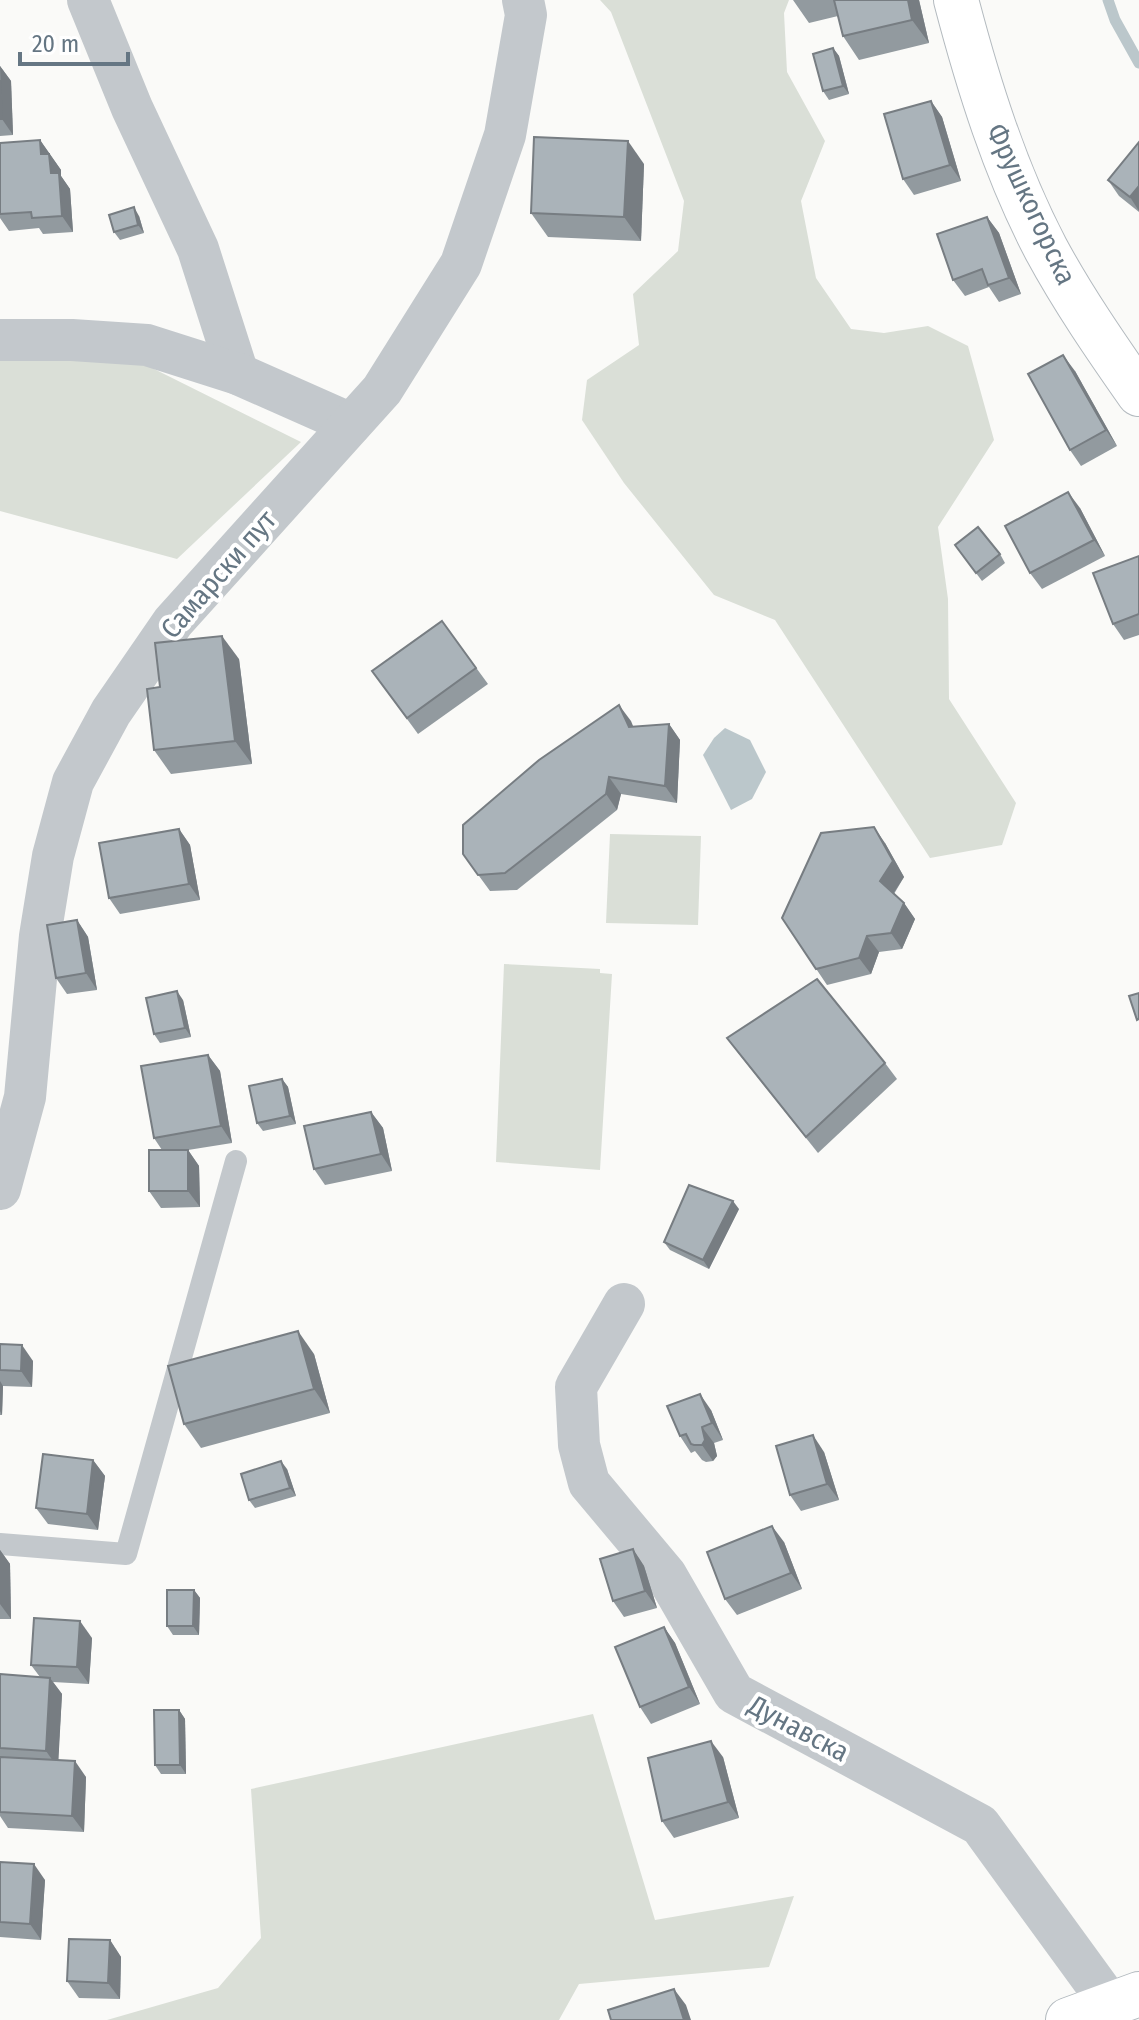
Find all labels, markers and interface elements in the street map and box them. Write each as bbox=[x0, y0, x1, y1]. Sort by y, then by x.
scale bar bbox=[20, 16, 128, 66]
text: 20 m bbox=[32, 30, 79, 58]
street label: Фрушкогорска bbox=[980, 119, 1083, 290]
street label: Самарски пут bbox=[154, 503, 283, 645]
street label: Дунавска bbox=[742, 1688, 855, 1769]

